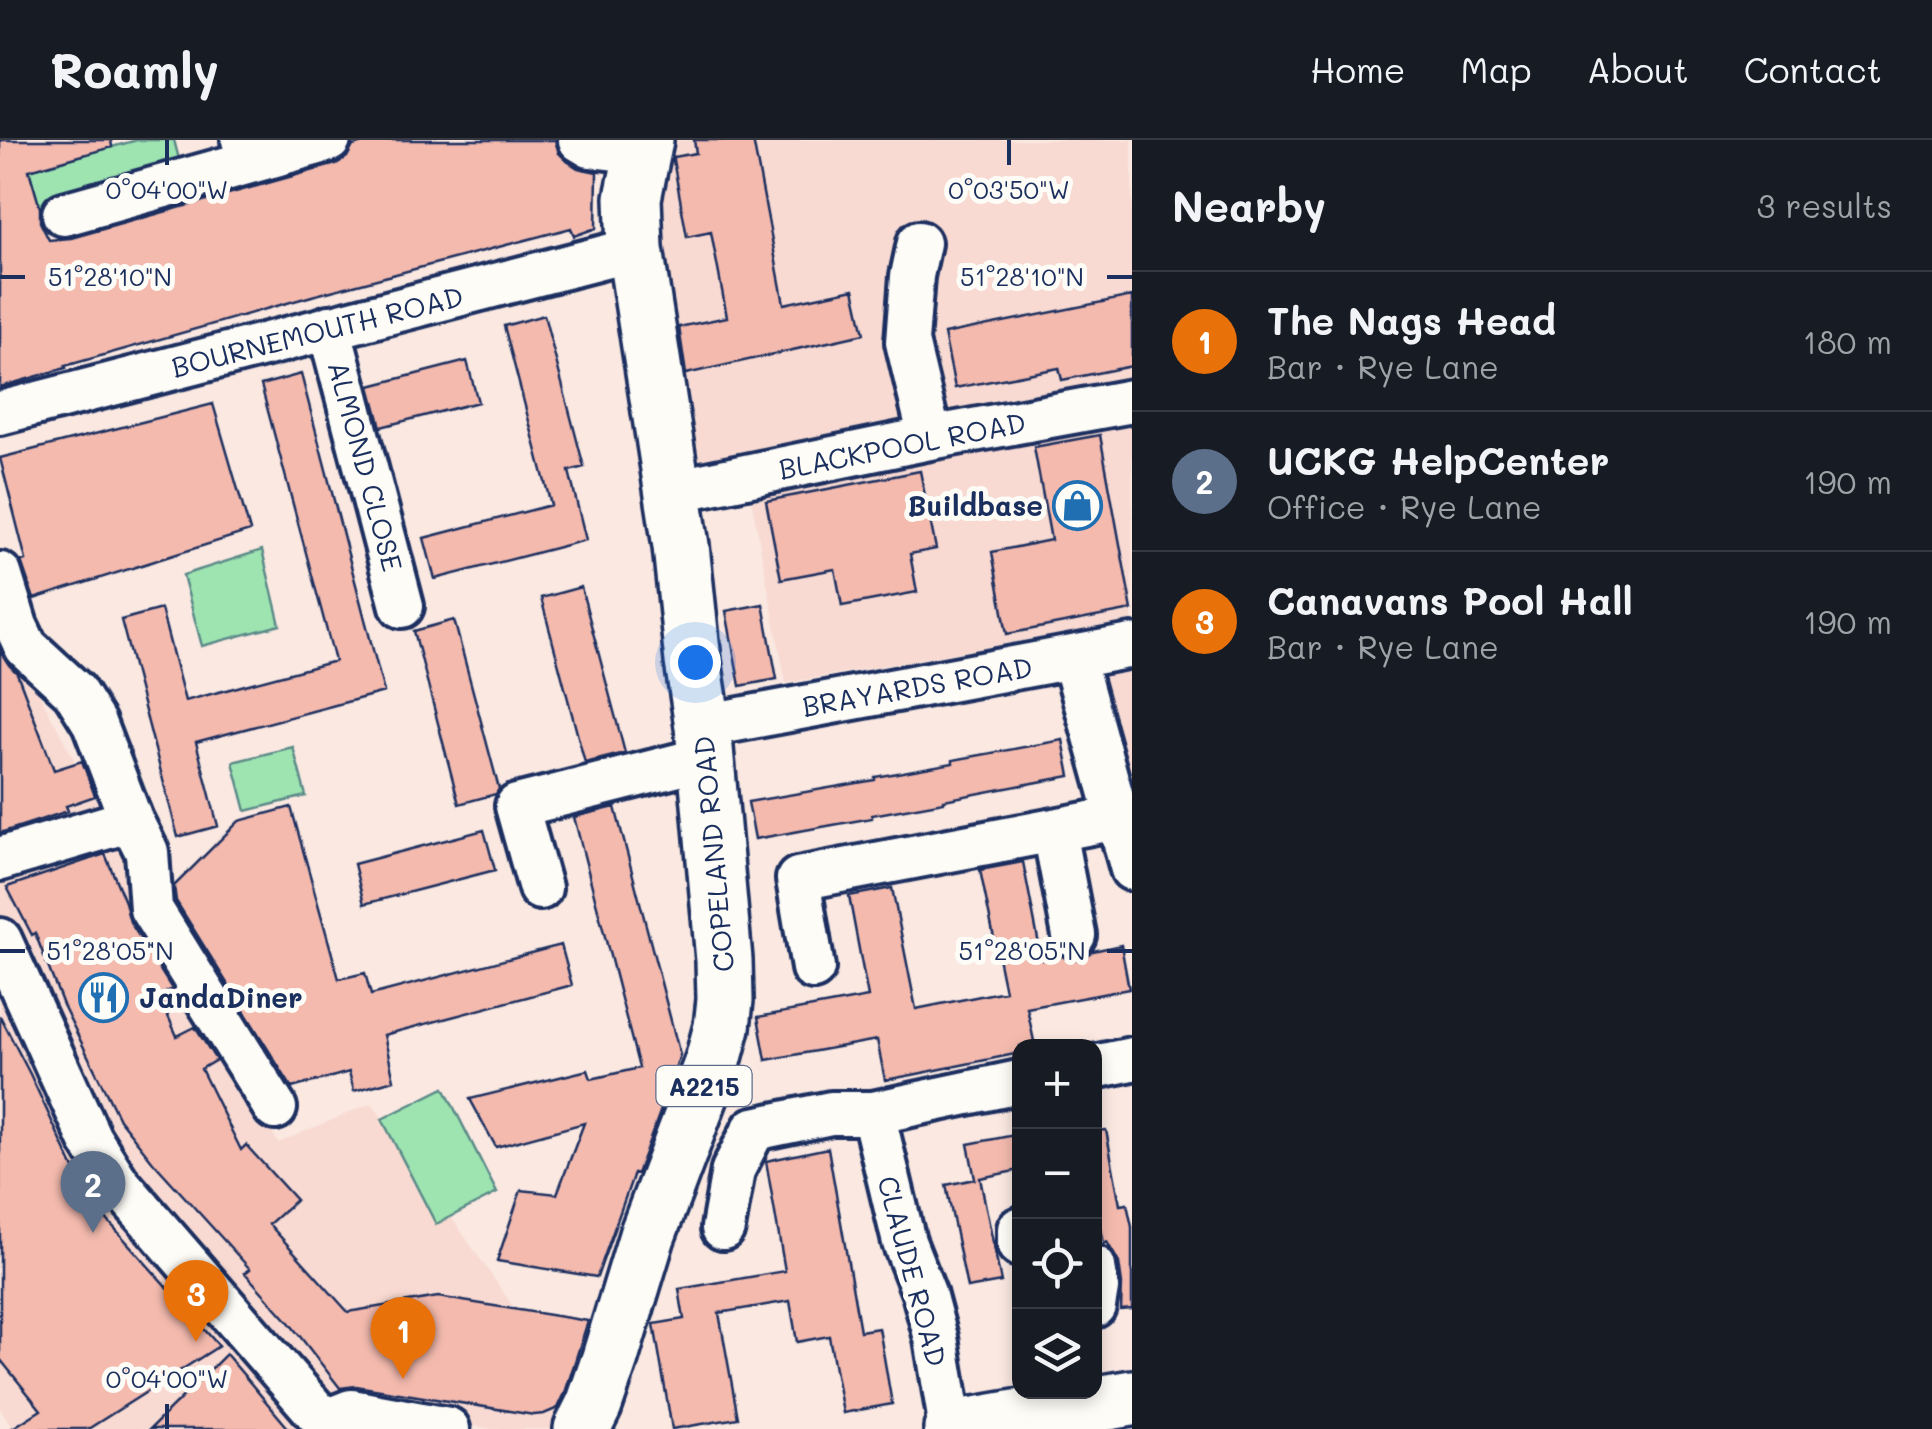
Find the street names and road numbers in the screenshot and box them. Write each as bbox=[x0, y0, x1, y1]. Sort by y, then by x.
street label: BOURNEMOUTH ROAD bbox=[167, 277, 467, 385]
street label: ALMOND CLOSE bbox=[321, 357, 411, 575]
street label: BLACKPOOL ROAD bbox=[776, 403, 1028, 487]
street label: BRAYARDS ROAD bbox=[799, 648, 1035, 724]
street label: COPELAND ROAD bbox=[685, 734, 741, 974]
road number: A2215 bbox=[656, 1066, 752, 1106]
street label: CLAUDE ROAD bbox=[870, 1172, 956, 1370]

